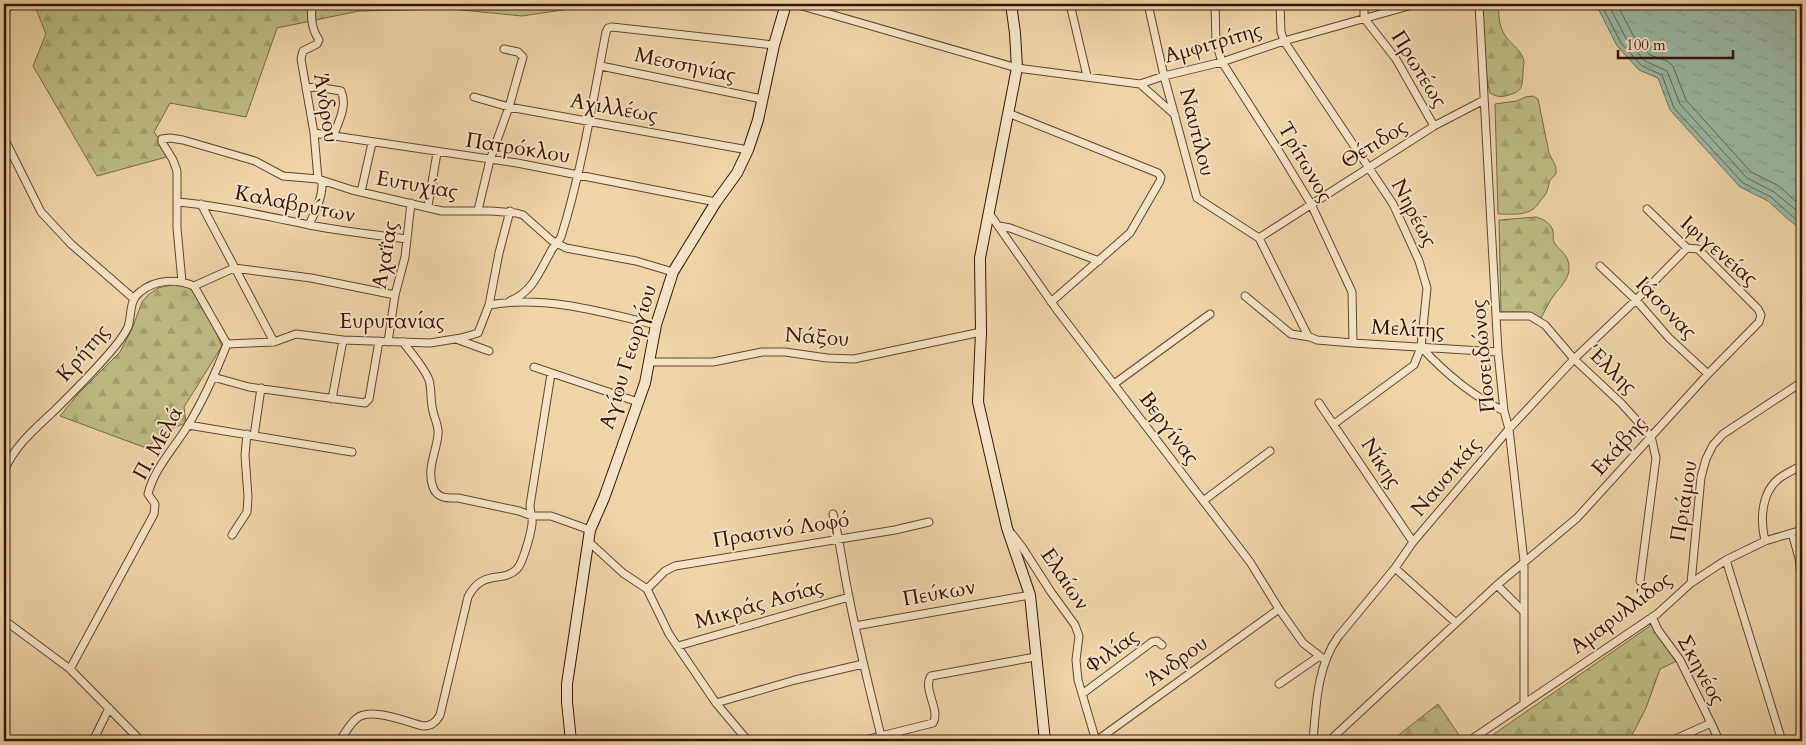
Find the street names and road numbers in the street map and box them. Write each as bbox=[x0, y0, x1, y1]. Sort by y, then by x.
street label: Αμφιτρίτης bbox=[1161, 15, 1265, 71]
street label: Πρωτέως bbox=[1384, 25, 1454, 113]
street label: Μεσσηνίας bbox=[632, 40, 738, 90]
street label: Άνδρου bbox=[306, 71, 346, 145]
street label: Ναυτίλου bbox=[1172, 85, 1222, 179]
street label: Αχιλλέως bbox=[568, 86, 660, 130]
street label: Θέτιδος bbox=[1335, 112, 1413, 176]
street label: Τρίτωνος bbox=[1270, 117, 1340, 207]
street label: Πατρόκλου bbox=[464, 125, 572, 171]
street label: Ευτυχίας bbox=[374, 164, 460, 206]
street label: Νηρέως bbox=[1384, 174, 1444, 252]
street label: Καλαβρύτων bbox=[232, 178, 358, 230]
street label: Ιφιγενείας bbox=[1674, 209, 1764, 293]
street label: Αχαΐας bbox=[365, 219, 405, 291]
street label: Ιάσονας bbox=[1629, 270, 1703, 346]
street label: Αγίου Γεωργίου bbox=[592, 281, 664, 433]
street label: Ποσειδώνος bbox=[1464, 298, 1502, 414]
street label: Ευρυτανίας bbox=[339, 307, 445, 336]
street label: Μελίτης bbox=[1370, 313, 1446, 345]
street label: Κρήτης bbox=[50, 318, 116, 388]
street label: Νάξου bbox=[784, 320, 850, 354]
street label: Έλλης bbox=[1580, 338, 1643, 401]
street label: Βεργίνας bbox=[1132, 386, 1206, 470]
street label: Π. Μελά bbox=[126, 401, 190, 485]
street label: Εκάβης bbox=[1585, 410, 1653, 482]
street label: Ναυσικάς bbox=[1404, 431, 1488, 523]
street label: Νίκης bbox=[1354, 432, 1408, 494]
street label: Πριάμου bbox=[1663, 458, 1705, 544]
street label: Πρασινό Λοφό bbox=[711, 505, 851, 555]
street label: Ελαίων bbox=[1034, 542, 1096, 616]
street label: Αμαρυλλίδος bbox=[1564, 565, 1678, 661]
street label: Μικράς Ασίας bbox=[691, 572, 827, 636]
street label: Πεύκων bbox=[900, 572, 978, 614]
street label: Φιλίας bbox=[1079, 622, 1145, 680]
street label: Άνδρου bbox=[1140, 629, 1214, 693]
street label: Σκηνέος bbox=[1670, 630, 1732, 710]

